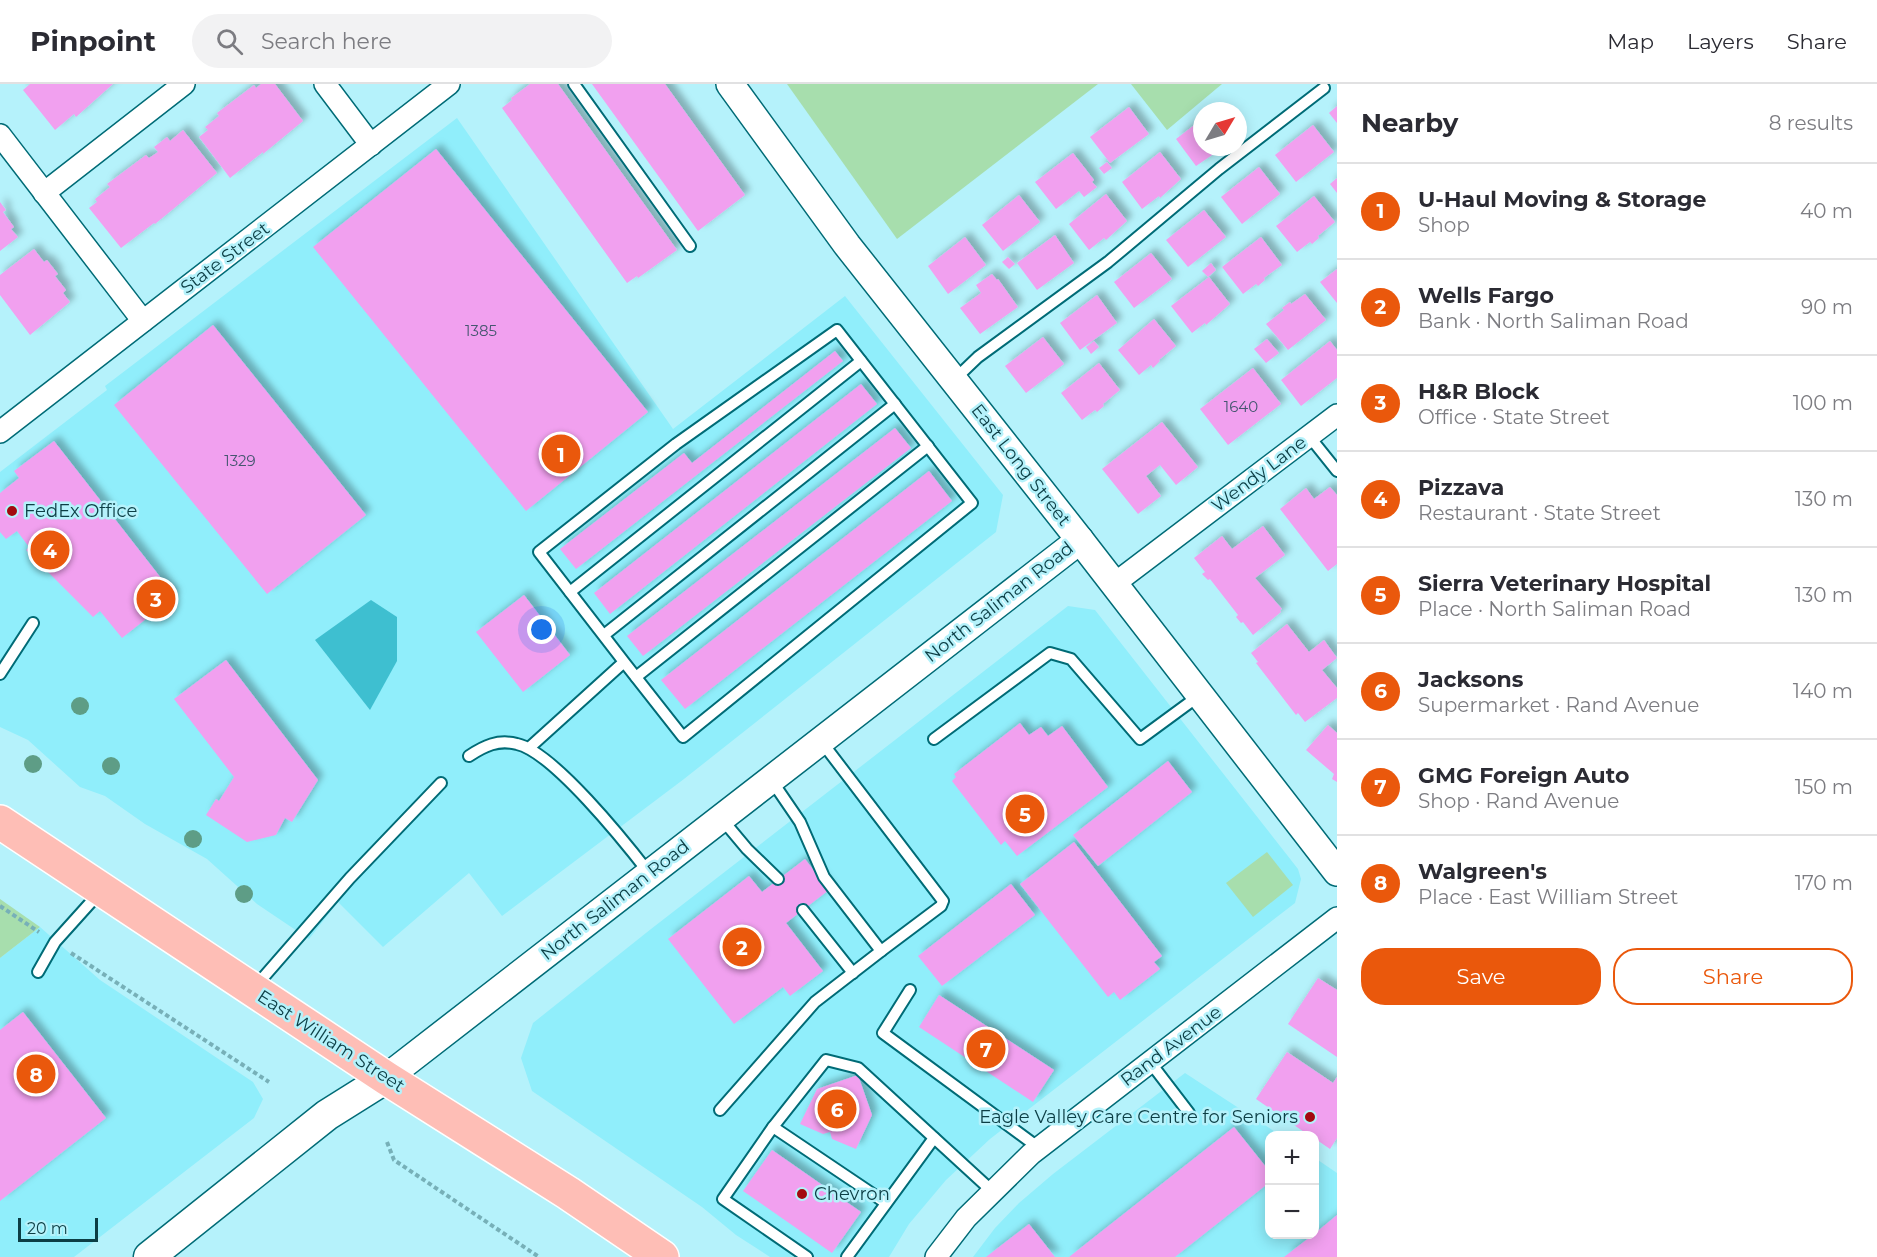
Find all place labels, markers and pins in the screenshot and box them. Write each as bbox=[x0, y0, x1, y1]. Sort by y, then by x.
pin: 1 bbox=[542, 432, 580, 476]
place label: FedEx Office bbox=[24, 500, 137, 522]
marker: FedEx Office bbox=[5, 504, 19, 518]
pin: 4 bbox=[31, 528, 70, 572]
pin: 3 bbox=[136, 576, 176, 622]
pin: 5 bbox=[1006, 792, 1044, 836]
pin: 2 bbox=[722, 924, 762, 970]
pin: 7 bbox=[966, 1026, 1006, 1072]
pin: 8 bbox=[16, 1052, 56, 1096]
pin: 6 bbox=[818, 1086, 856, 1132]
place label: Eagle Valley Care Centre for Seniors bbox=[979, 1106, 1298, 1128]
marker: Eagle Valley Care Centre for Seniors bbox=[1303, 1110, 1317, 1124]
place label: Chevron bbox=[814, 1183, 890, 1205]
marker: Chevron bbox=[795, 1187, 809, 1201]

